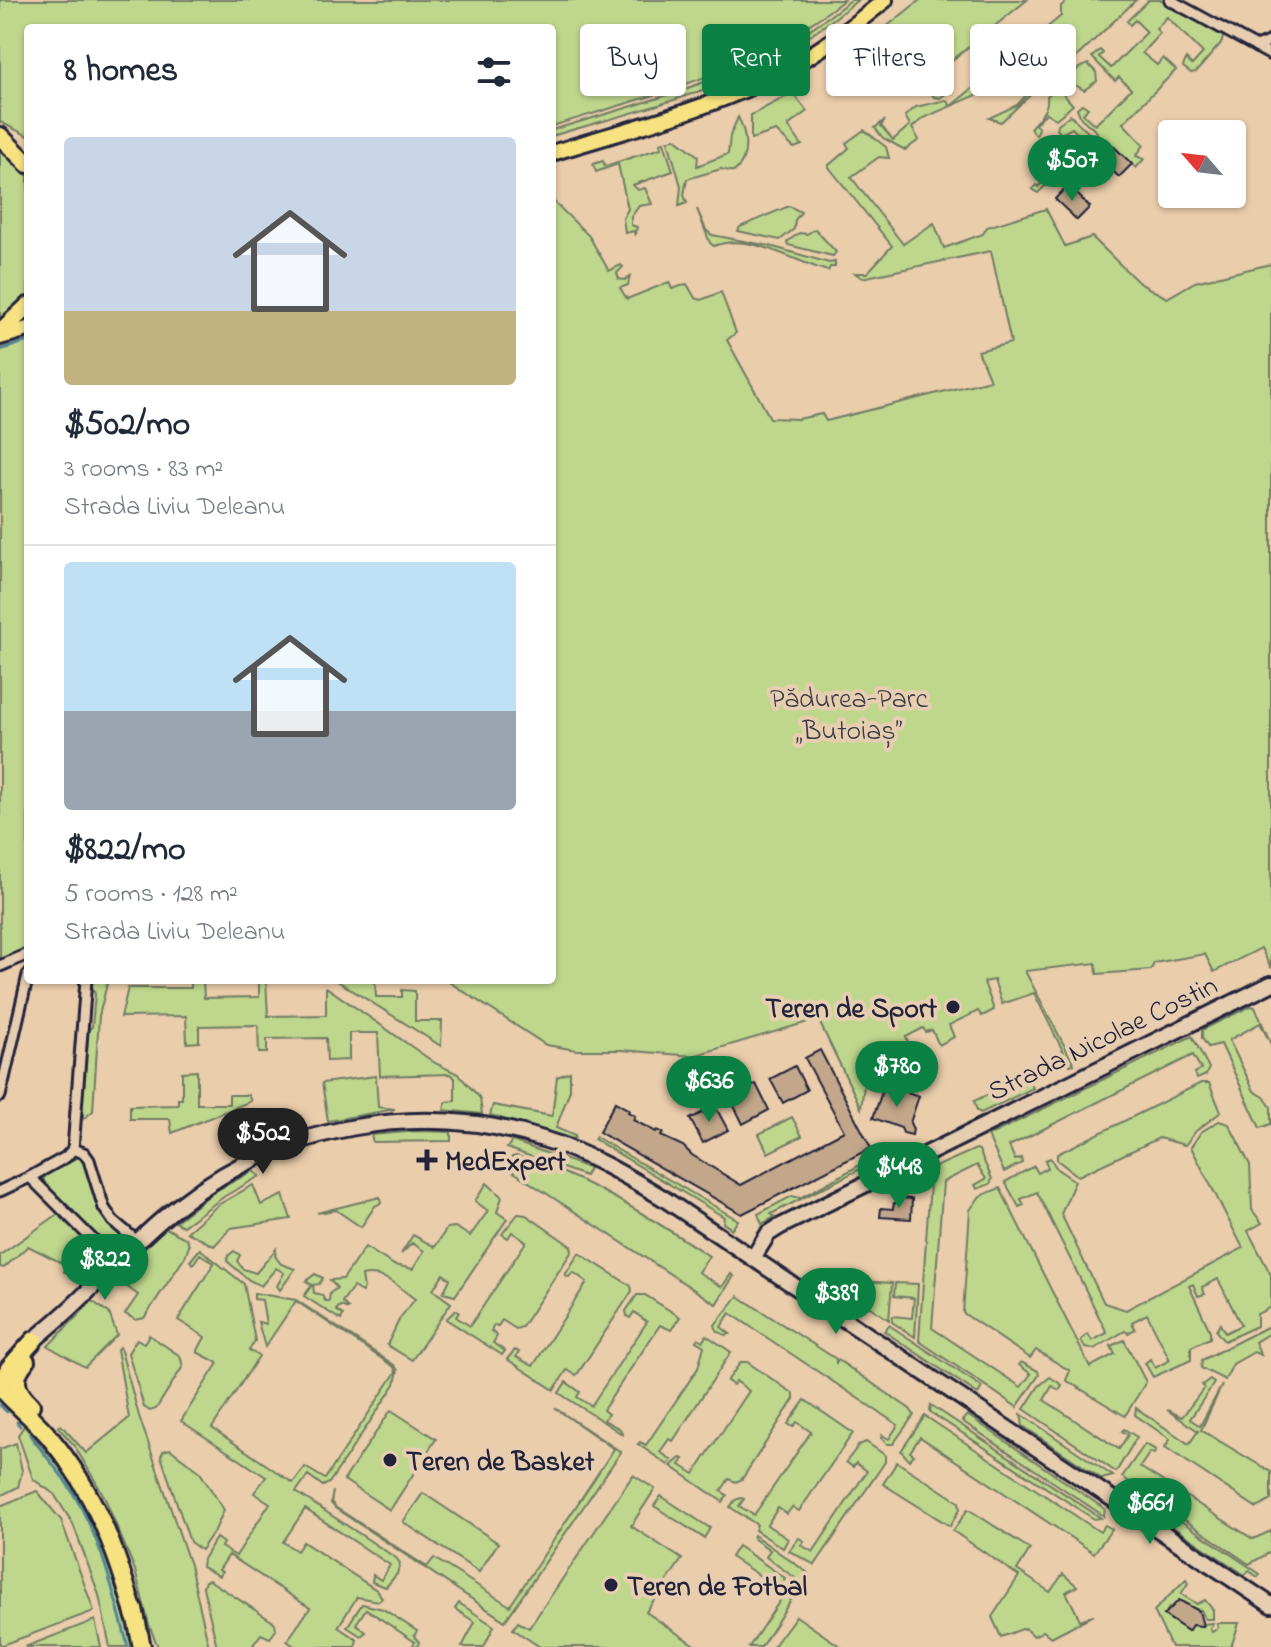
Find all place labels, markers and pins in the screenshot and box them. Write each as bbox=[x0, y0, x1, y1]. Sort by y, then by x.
pin: $507 bbox=[1025, 135, 1119, 203]
place label: Teren de Sport bbox=[765, 990, 938, 1031]
marker: Teren de Sport bbox=[944, 998, 962, 1016]
pin: $780 bbox=[850, 1041, 944, 1109]
pin: $636 bbox=[662, 1056, 756, 1124]
pin: $502 bbox=[216, 1108, 310, 1176]
pin: $448 bbox=[852, 1142, 946, 1210]
place label: MedExpert bbox=[445, 1143, 566, 1184]
marker: MedExpert bbox=[416, 1149, 438, 1171]
pin: $822 bbox=[58, 1234, 152, 1302]
pin: $389 bbox=[789, 1268, 883, 1336]
place label: Teren de Basket bbox=[406, 1443, 595, 1484]
marker: Teren de Basket bbox=[381, 1451, 399, 1469]
pin: $661 bbox=[1103, 1478, 1197, 1546]
place label: Teren de Fotbal bbox=[627, 1568, 807, 1609]
marker: Teren de Fotbal bbox=[602, 1576, 620, 1594]

